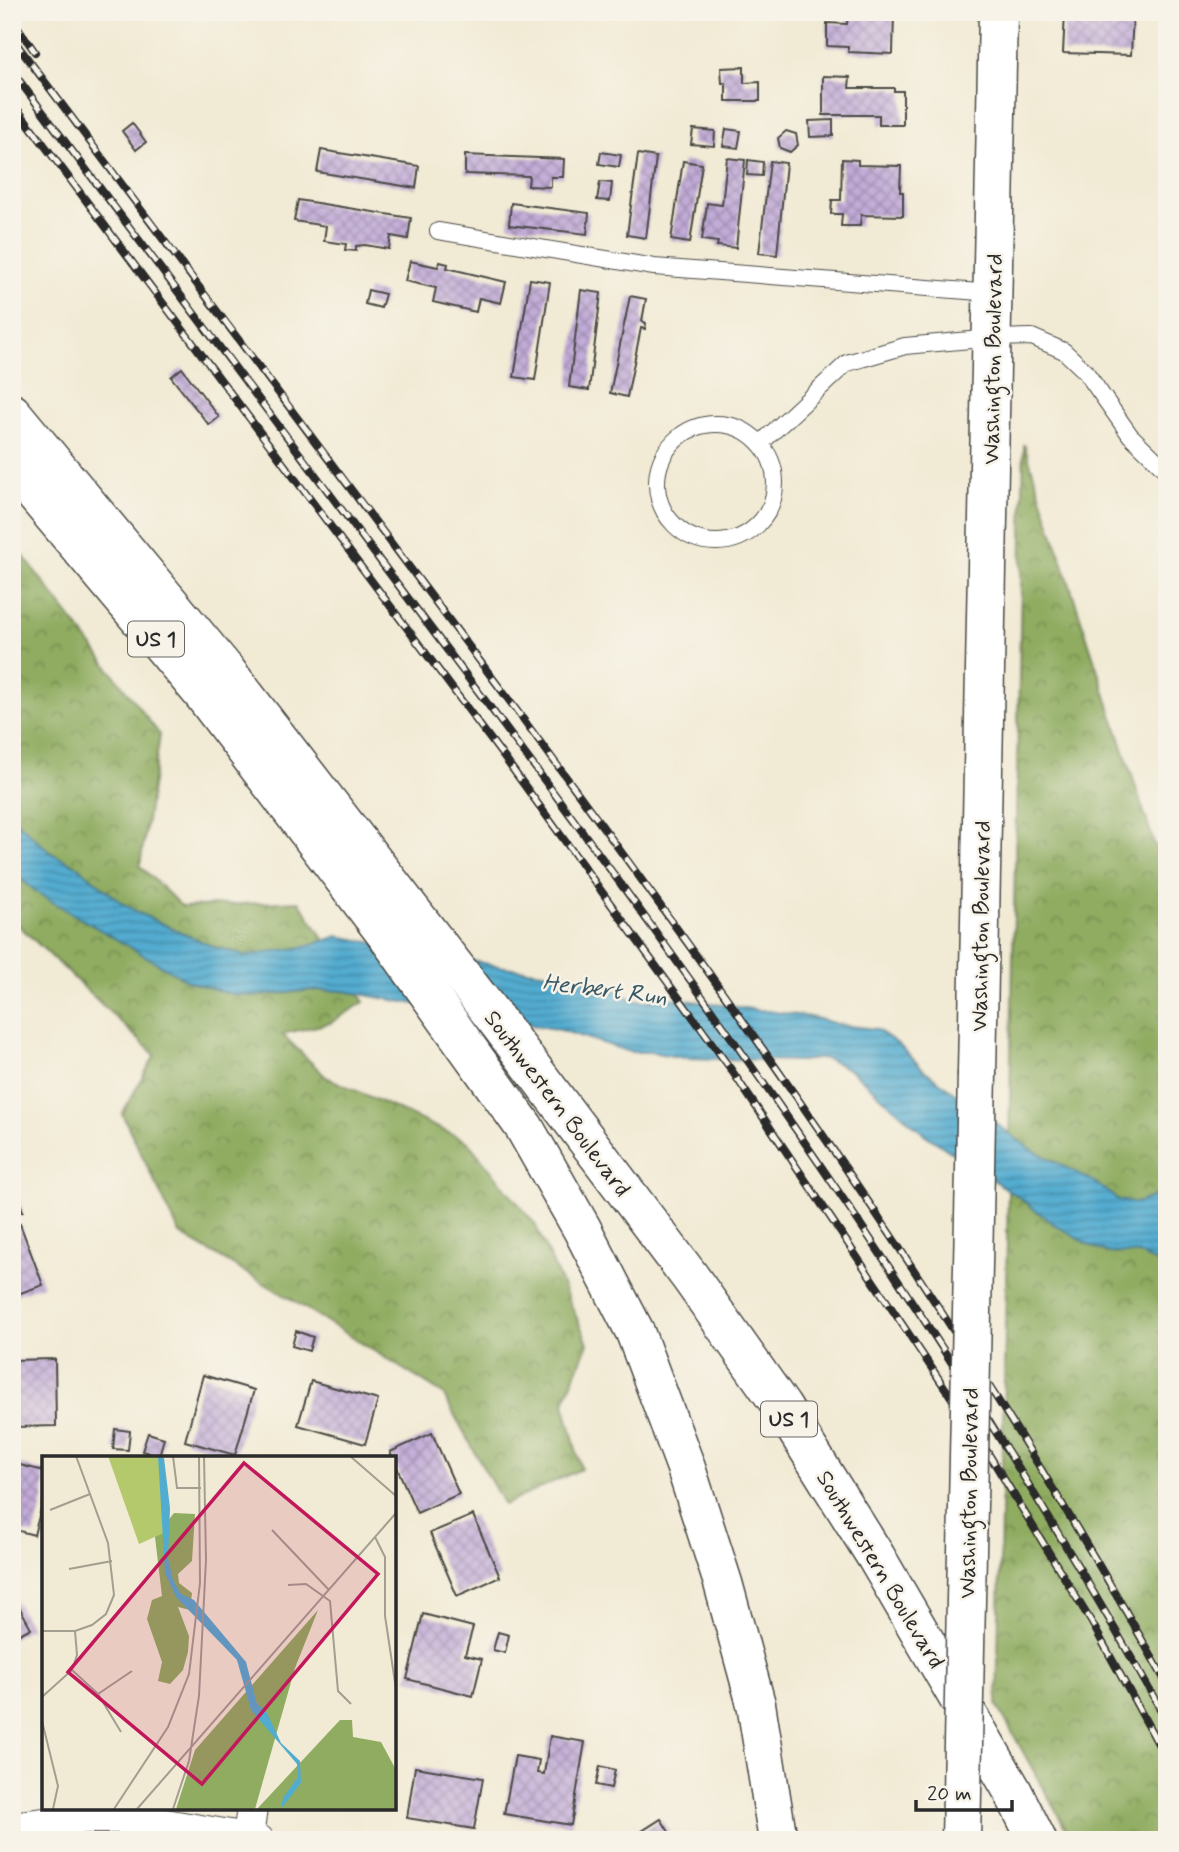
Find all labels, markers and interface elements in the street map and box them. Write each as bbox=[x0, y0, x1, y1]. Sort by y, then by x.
street label: Washington Boulevard bbox=[977, 253, 1013, 465]
road number: US 1 bbox=[128, 622, 184, 656]
street label: Washington Boulevard bbox=[965, 820, 1001, 1032]
water label: Herbert Run bbox=[541, 967, 669, 1014]
street label: Southwestern Boulevard bbox=[476, 1005, 636, 1203]
street label: Washington Boulevard bbox=[953, 1387, 989, 1599]
road number: US 1 bbox=[761, 1402, 817, 1436]
inset map bbox=[42, 1456, 396, 1810]
street label: Southwestern Boulevard bbox=[808, 1465, 950, 1675]
scale bar bbox=[916, 1768, 1013, 1812]
text: 20 m bbox=[927, 1780, 972, 1808]

